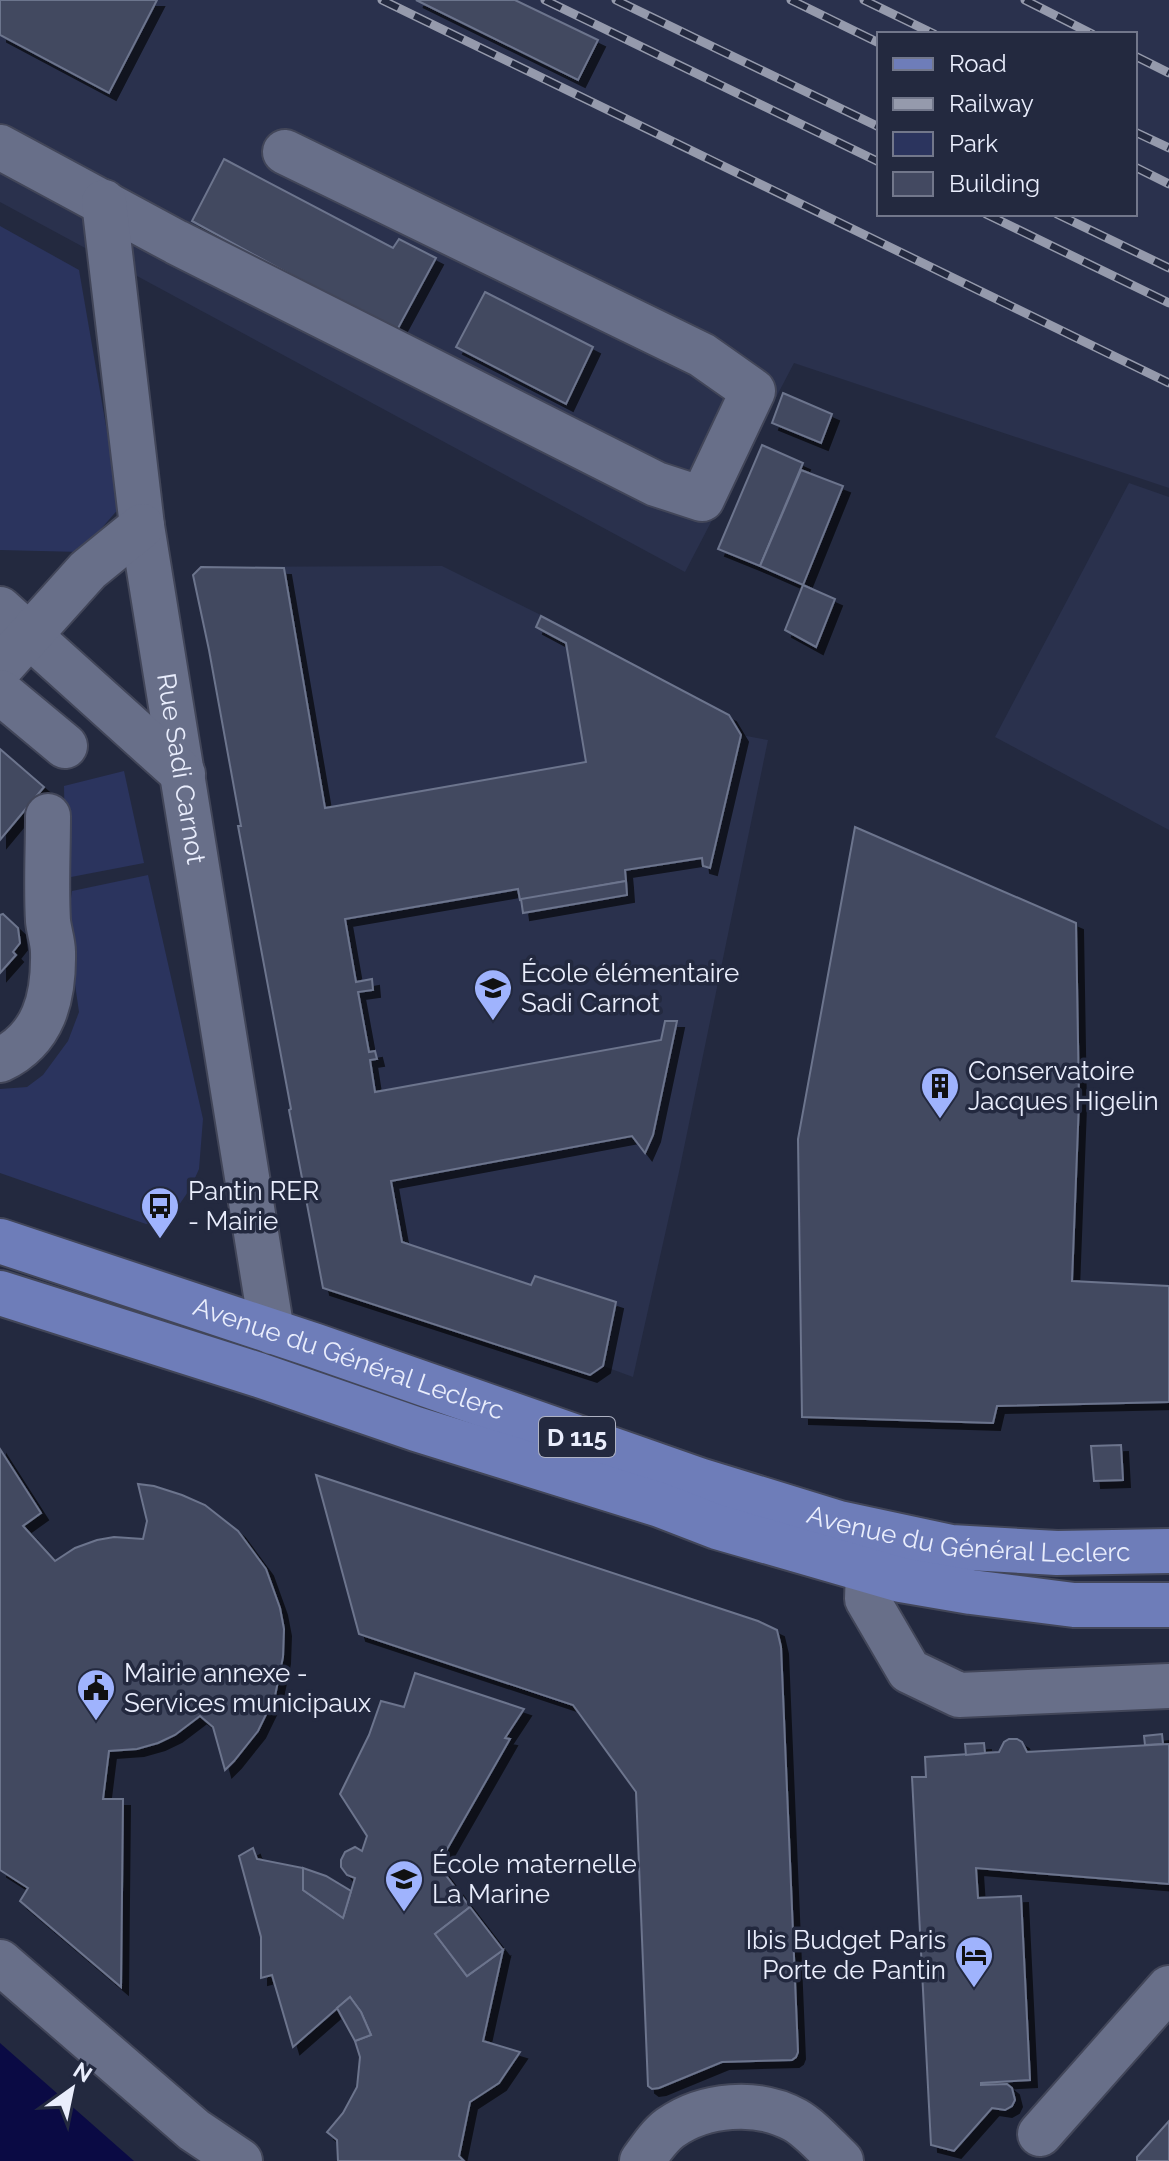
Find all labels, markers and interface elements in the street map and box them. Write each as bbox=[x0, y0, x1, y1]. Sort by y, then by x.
legend bbox=[877, 32, 1137, 216]
text: Road bbox=[949, 49, 1007, 78]
text: Railway bbox=[949, 89, 1034, 118]
text: Park bbox=[949, 129, 998, 158]
text: Building bbox=[949, 169, 1040, 198]
street label: Rue Sadi Carnot bbox=[151, 671, 211, 867]
place label: École élémentaire Sadi Carnot bbox=[521, 958, 739, 1018]
school or university icon: École élémentaire Sadi Carnot bbox=[472, 967, 514, 1022]
place label: Conservatoire Jacques Higelin bbox=[968, 1056, 1159, 1116]
building icon: Conservatoire Jacques Higelin bbox=[919, 1065, 961, 1120]
place label: Pantin RER - Mairie bbox=[188, 1176, 319, 1236]
bus stop icon: Pantin RER - Mairie bbox=[139, 1185, 181, 1240]
street label: Avenue du Général Leclerc bbox=[190, 1291, 508, 1426]
road number: D 115 bbox=[539, 1417, 615, 1457]
street label: Avenue du Général Leclerc bbox=[804, 1499, 1131, 1568]
place label: Mairie annexe - Services municipaux bbox=[124, 1658, 371, 1718]
public building icon: Mairie annexe - Services municipaux bbox=[75, 1667, 117, 1722]
place label: École maternelle La Marine bbox=[432, 1849, 637, 1909]
school or university icon: École maternelle La Marine bbox=[383, 1858, 425, 1913]
place label: Ibis Budget Paris Porte de Pantin bbox=[746, 1925, 946, 1985]
hotel icon: Ibis Budget Paris Porte de Pantin bbox=[953, 1934, 995, 1989]
north arrow bbox=[32, 2049, 112, 2129]
text: N bbox=[69, 2057, 97, 2088]

